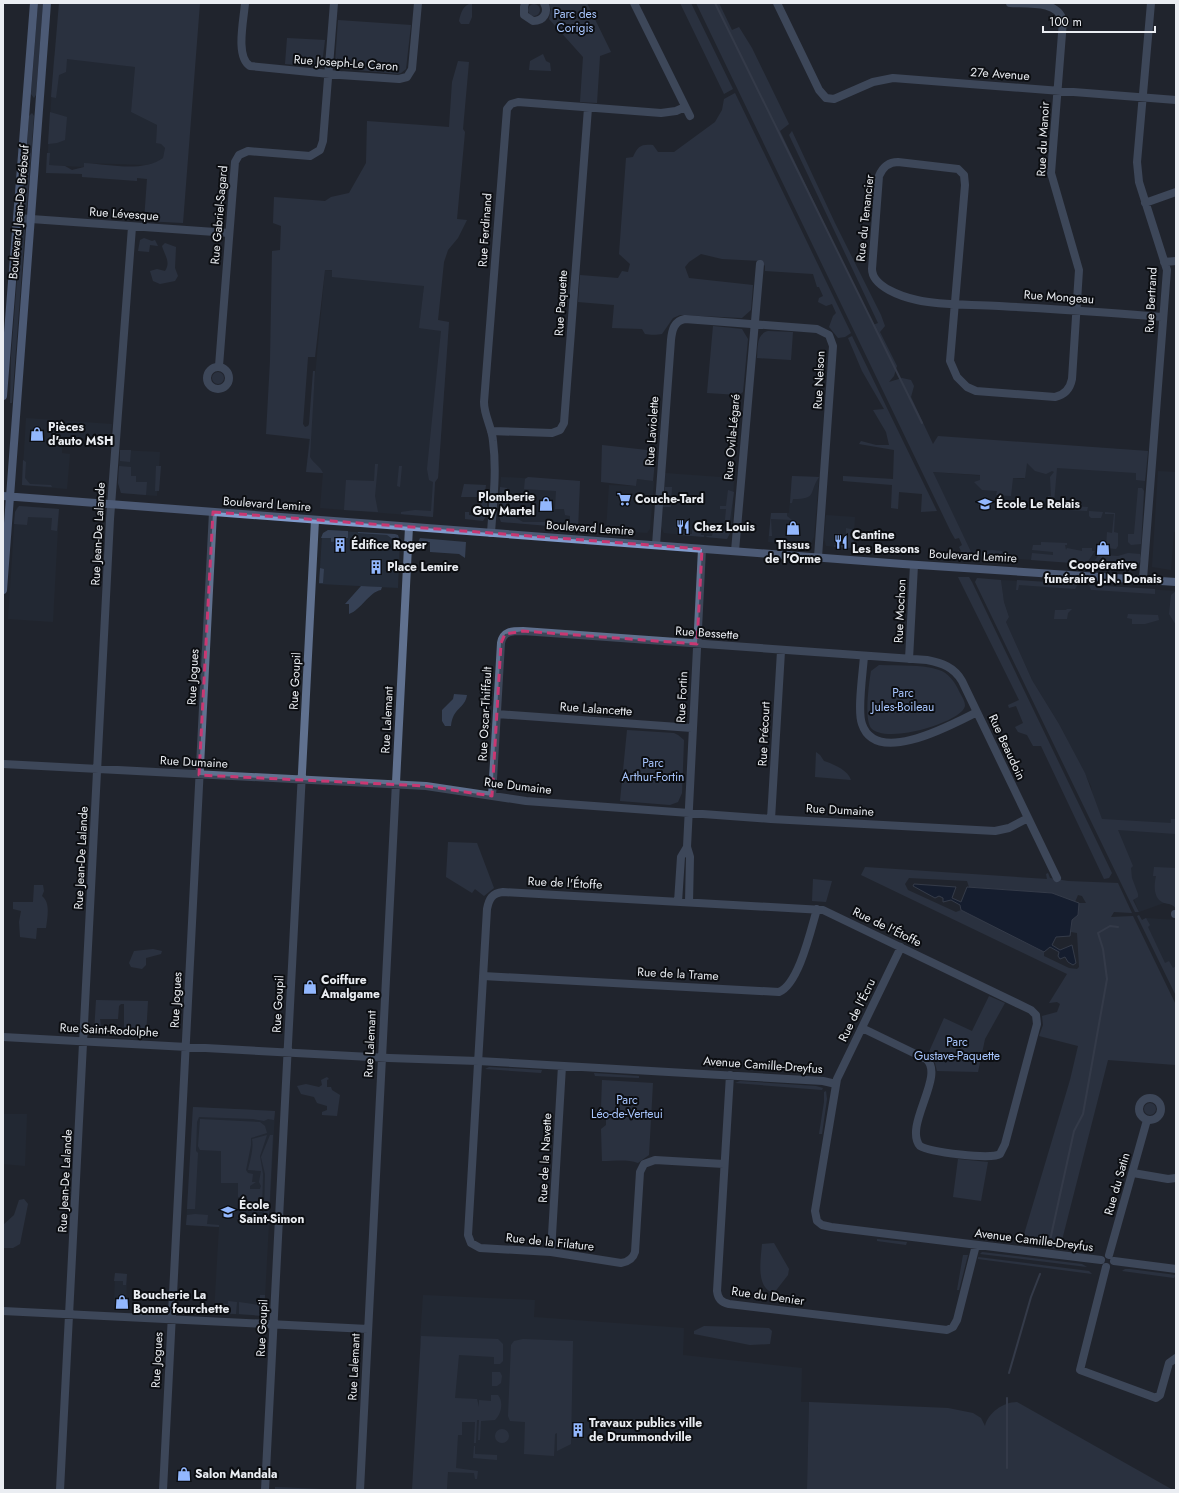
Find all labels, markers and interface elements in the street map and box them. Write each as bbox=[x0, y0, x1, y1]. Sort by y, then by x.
park label: Parc des Corigis bbox=[553, 5, 597, 37]
scale bar bbox=[1043, 8, 1155, 34]
text: 100 m bbox=[1049, 13, 1082, 31]
street label: Rue Joseph-Le Caron bbox=[293, 50, 399, 76]
street label: 27e Avenue bbox=[970, 63, 1030, 85]
street label: Rue du Manoir bbox=[1032, 100, 1054, 177]
street label: Boulevard Jean-De Brébeuf bbox=[4, 143, 34, 280]
street label: Rue Gabriel-Sagard bbox=[206, 165, 232, 265]
street label: Rue du Tenancier bbox=[851, 173, 879, 263]
street label: Rue Ferdinand bbox=[473, 193, 497, 267]
street label: Rue Lévesque bbox=[89, 203, 159, 225]
street label: Rue Bertrand bbox=[1140, 267, 1162, 333]
street label: Rue Paquette bbox=[550, 269, 572, 337]
street label: Rue Mongeau bbox=[1023, 286, 1095, 308]
street label: Rue Nelson bbox=[808, 350, 830, 410]
street label: Rue Ovila-Légaré bbox=[719, 393, 745, 481]
street label: Rue Laviolette bbox=[641, 396, 663, 466]
place label: Pièces d'auto MSH bbox=[48, 418, 113, 450]
shop icon: Pièces d'auto MSH bbox=[29, 426, 45, 442]
street label: Rue Jean-De Lalande bbox=[86, 482, 110, 586]
place label: Plomberie Guy Martel bbox=[472, 488, 535, 520]
place label: Couche-Tard bbox=[635, 490, 704, 508]
supermarket icon: Couche-Tard bbox=[616, 491, 632, 507]
street label: Boulevard Lemire bbox=[222, 492, 312, 516]
place label: École Le Relais bbox=[996, 495, 1080, 513]
shop icon: Plomberie Guy Martel bbox=[538, 496, 554, 512]
school or university icon: École Le Relais bbox=[977, 496, 993, 512]
street label: Boulevard Lemire bbox=[545, 516, 635, 540]
place label: Chez Louis bbox=[694, 518, 755, 536]
restaurant icon: Chez Louis bbox=[675, 519, 691, 535]
shop icon: Tissus de l'Orme bbox=[785, 520, 801, 536]
place label: Cantine Les Bessons bbox=[852, 526, 920, 558]
restaurant icon: Cantine Les Bessons bbox=[833, 534, 849, 550]
place label: Édifice Roger bbox=[351, 536, 427, 554]
place label: Tissus de l'Orme bbox=[765, 536, 821, 568]
building icon: Édifice Roger bbox=[332, 537, 348, 553]
shop icon: Coopérative funéraire J.N. Donais bbox=[1095, 540, 1111, 556]
street label: Boulevard Lemire bbox=[929, 545, 1017, 567]
place label: Coopérative funéraire J.N. Donais bbox=[1044, 556, 1162, 588]
place label: Place Lemire bbox=[387, 558, 459, 576]
building icon: Place Lemire bbox=[368, 559, 384, 575]
street label: Rue Mochon bbox=[889, 579, 911, 643]
street label: Rue Bessette bbox=[675, 622, 739, 644]
street label: Rue Jogues bbox=[183, 648, 203, 706]
street label: Rue Goupil bbox=[285, 652, 305, 710]
street label: Rue Oscar-Thiffault bbox=[474, 666, 496, 762]
street label: Rue Fortin bbox=[672, 671, 692, 723]
park label: Parc Jules-Boileau bbox=[870, 684, 934, 716]
street label: Rue Lalemant bbox=[376, 686, 398, 754]
street label: Rue Lalancette bbox=[559, 697, 633, 721]
street label: Rue Précourt bbox=[753, 701, 775, 767]
street label: Rue Beaudoin bbox=[984, 711, 1030, 783]
street label: Rue Dumaine bbox=[160, 751, 228, 773]
park label: Parc Arthur-Fortin bbox=[622, 754, 684, 786]
street label: Rue Dumaine bbox=[483, 773, 553, 799]
street label: Rue Dumaine bbox=[806, 799, 874, 821]
street label: Rue Jean-De Lalande bbox=[69, 806, 93, 910]
street label: Rue de l'Étoffe bbox=[527, 872, 603, 894]
street label: Rue de l'Étoffe bbox=[849, 903, 925, 951]
street label: Rue de la Trame bbox=[637, 963, 719, 985]
street label: Rue Jogues bbox=[166, 971, 186, 1029]
place label: Coiffure Amalgame bbox=[320, 971, 380, 1003]
street label: Rue Goupil bbox=[268, 975, 288, 1033]
street label: Rue de l'Écru bbox=[834, 975, 880, 1045]
shop icon: Coiffure Amalgame bbox=[302, 979, 318, 995]
street label: Rue Lalemant bbox=[359, 1010, 381, 1078]
street label: Rue Saint-Rodolphe bbox=[59, 1018, 159, 1042]
park label: Parc Gustave-Paquette bbox=[914, 1033, 1000, 1065]
street label: Avenue Camille-Dreyfus bbox=[703, 1052, 823, 1078]
park label: Parc Léo-de-Verteui bbox=[591, 1091, 663, 1123]
street label: Rue de la Navette bbox=[534, 1113, 556, 1203]
street label: Rue Jean-De Lalande bbox=[53, 1129, 77, 1233]
street label: Rue du Satin bbox=[1100, 1151, 1134, 1217]
place label: École Saint-Simon bbox=[239, 1196, 304, 1228]
school or university icon: École Saint-Simon bbox=[220, 1204, 236, 1220]
street label: Avenue Camille-Dreyfus bbox=[974, 1224, 1095, 1256]
street label: Rue de la Filature bbox=[505, 1228, 595, 1256]
street label: Rue du Denier bbox=[730, 1282, 807, 1310]
place label: Boucherie La Bonne fourchette bbox=[133, 1286, 229, 1318]
shop icon: Boucherie La Bonne fourchette bbox=[114, 1294, 130, 1310]
street label: Rue Goupil bbox=[252, 1299, 272, 1357]
street label: Rue Jogues bbox=[147, 1331, 167, 1389]
street label: Rue Lalemant bbox=[343, 1333, 365, 1401]
place label: Travaux publics ville de Drummondville bbox=[589, 1414, 702, 1446]
building icon: Travaux publics ville de Drummondville bbox=[570, 1422, 586, 1438]
place label: Salon Mandala bbox=[195, 1465, 277, 1483]
shop icon: Salon Mandala bbox=[176, 1466, 192, 1482]

